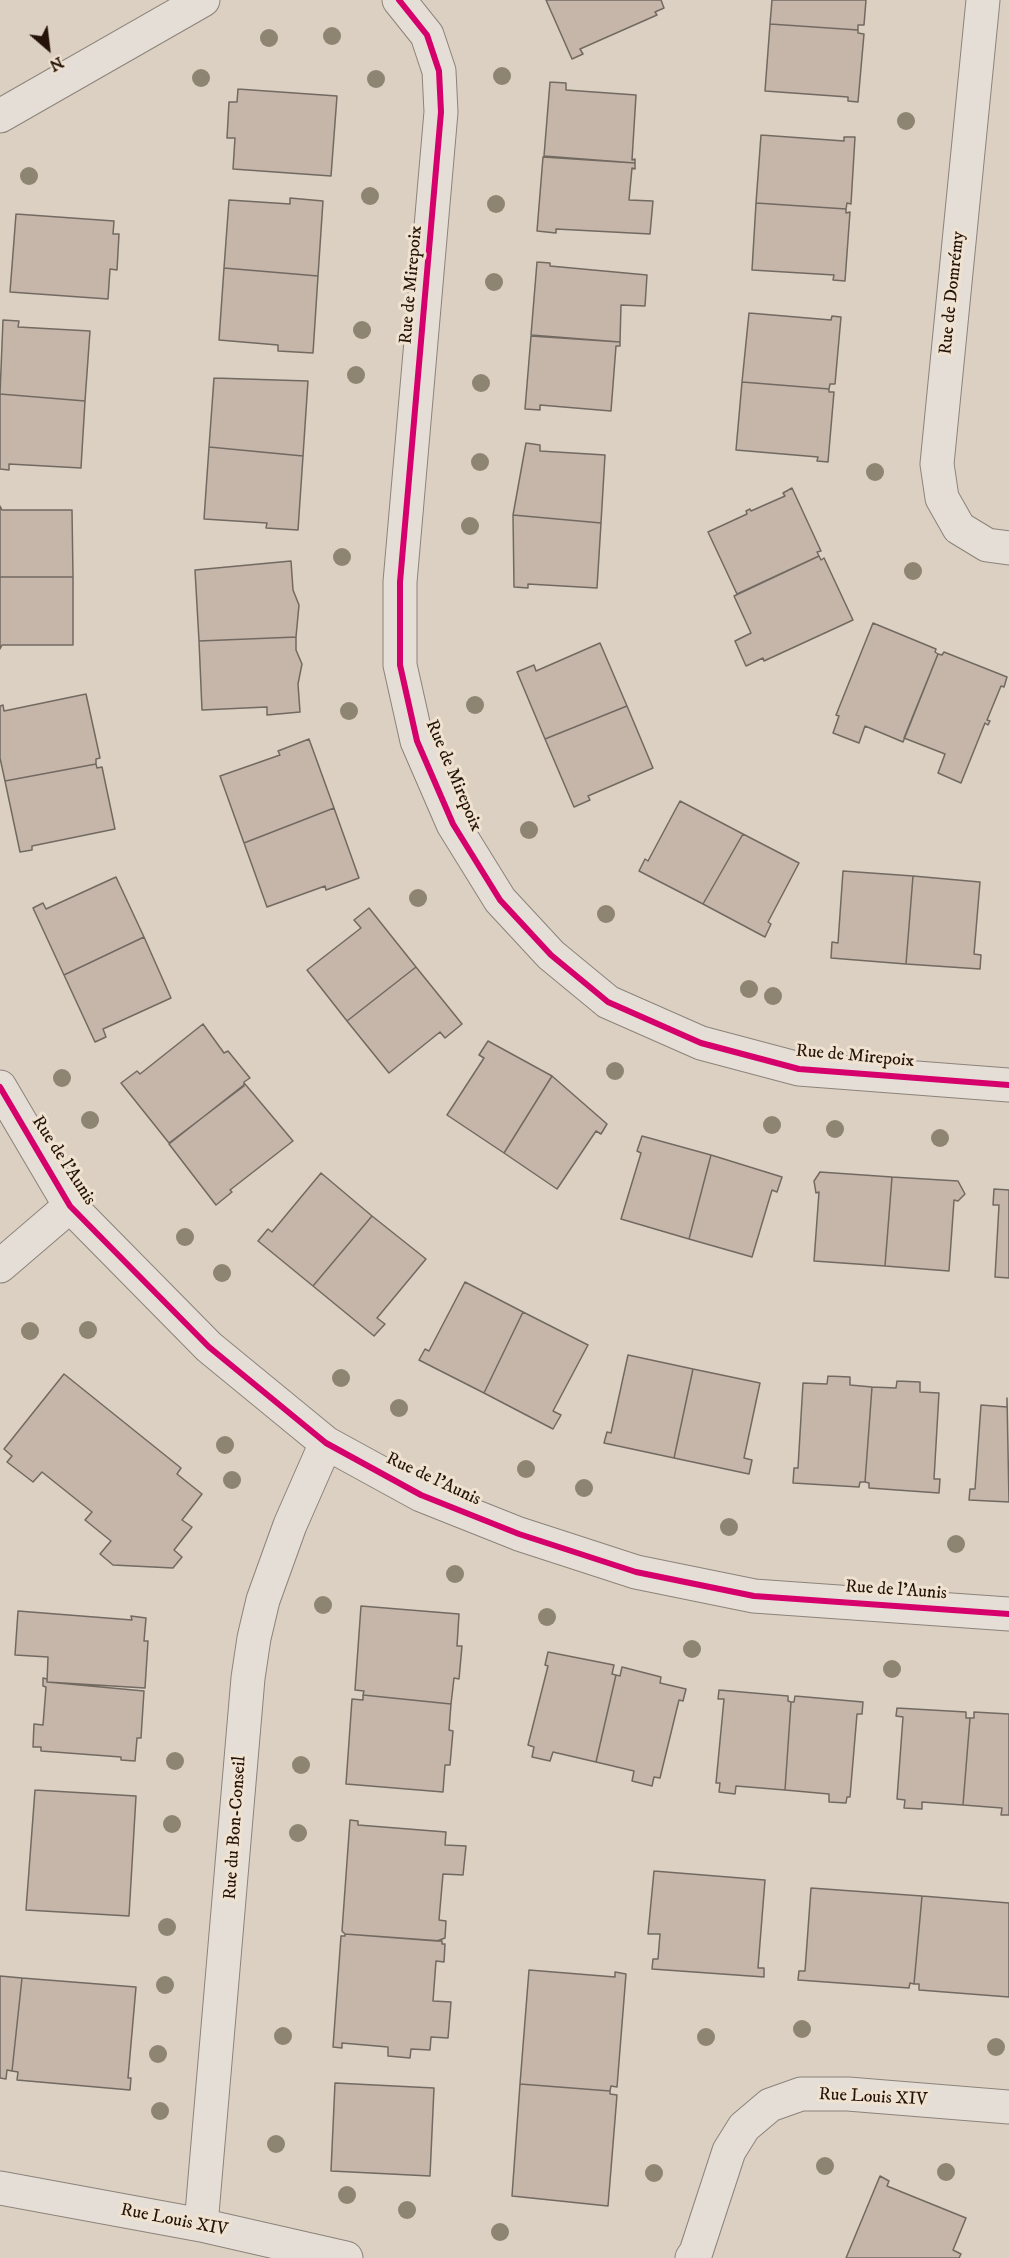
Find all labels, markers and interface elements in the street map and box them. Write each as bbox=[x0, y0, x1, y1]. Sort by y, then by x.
north arrow bbox=[18, 18, 78, 78]
text: N bbox=[46, 52, 67, 76]
street label: Rue de Mirepoix bbox=[396, 225, 428, 345]
street label: Rue de Domrémy bbox=[936, 230, 970, 356]
street label: Rue de Mirepoix bbox=[420, 717, 486, 835]
street label: Rue de Mirepoix bbox=[795, 1041, 915, 1073]
street label: Rue de l'Aunis bbox=[26, 1112, 100, 1210]
street label: Rue de l'Aunis bbox=[382, 1449, 484, 1511]
street label: Rue de l'Aunis bbox=[844, 1577, 948, 1605]
street label: Rue du Bon-Conseil bbox=[220, 1755, 252, 1901]
street label: Rue Louis XIV bbox=[818, 2084, 928, 2112]
street label: Rue Louis XIV bbox=[119, 2200, 229, 2242]

